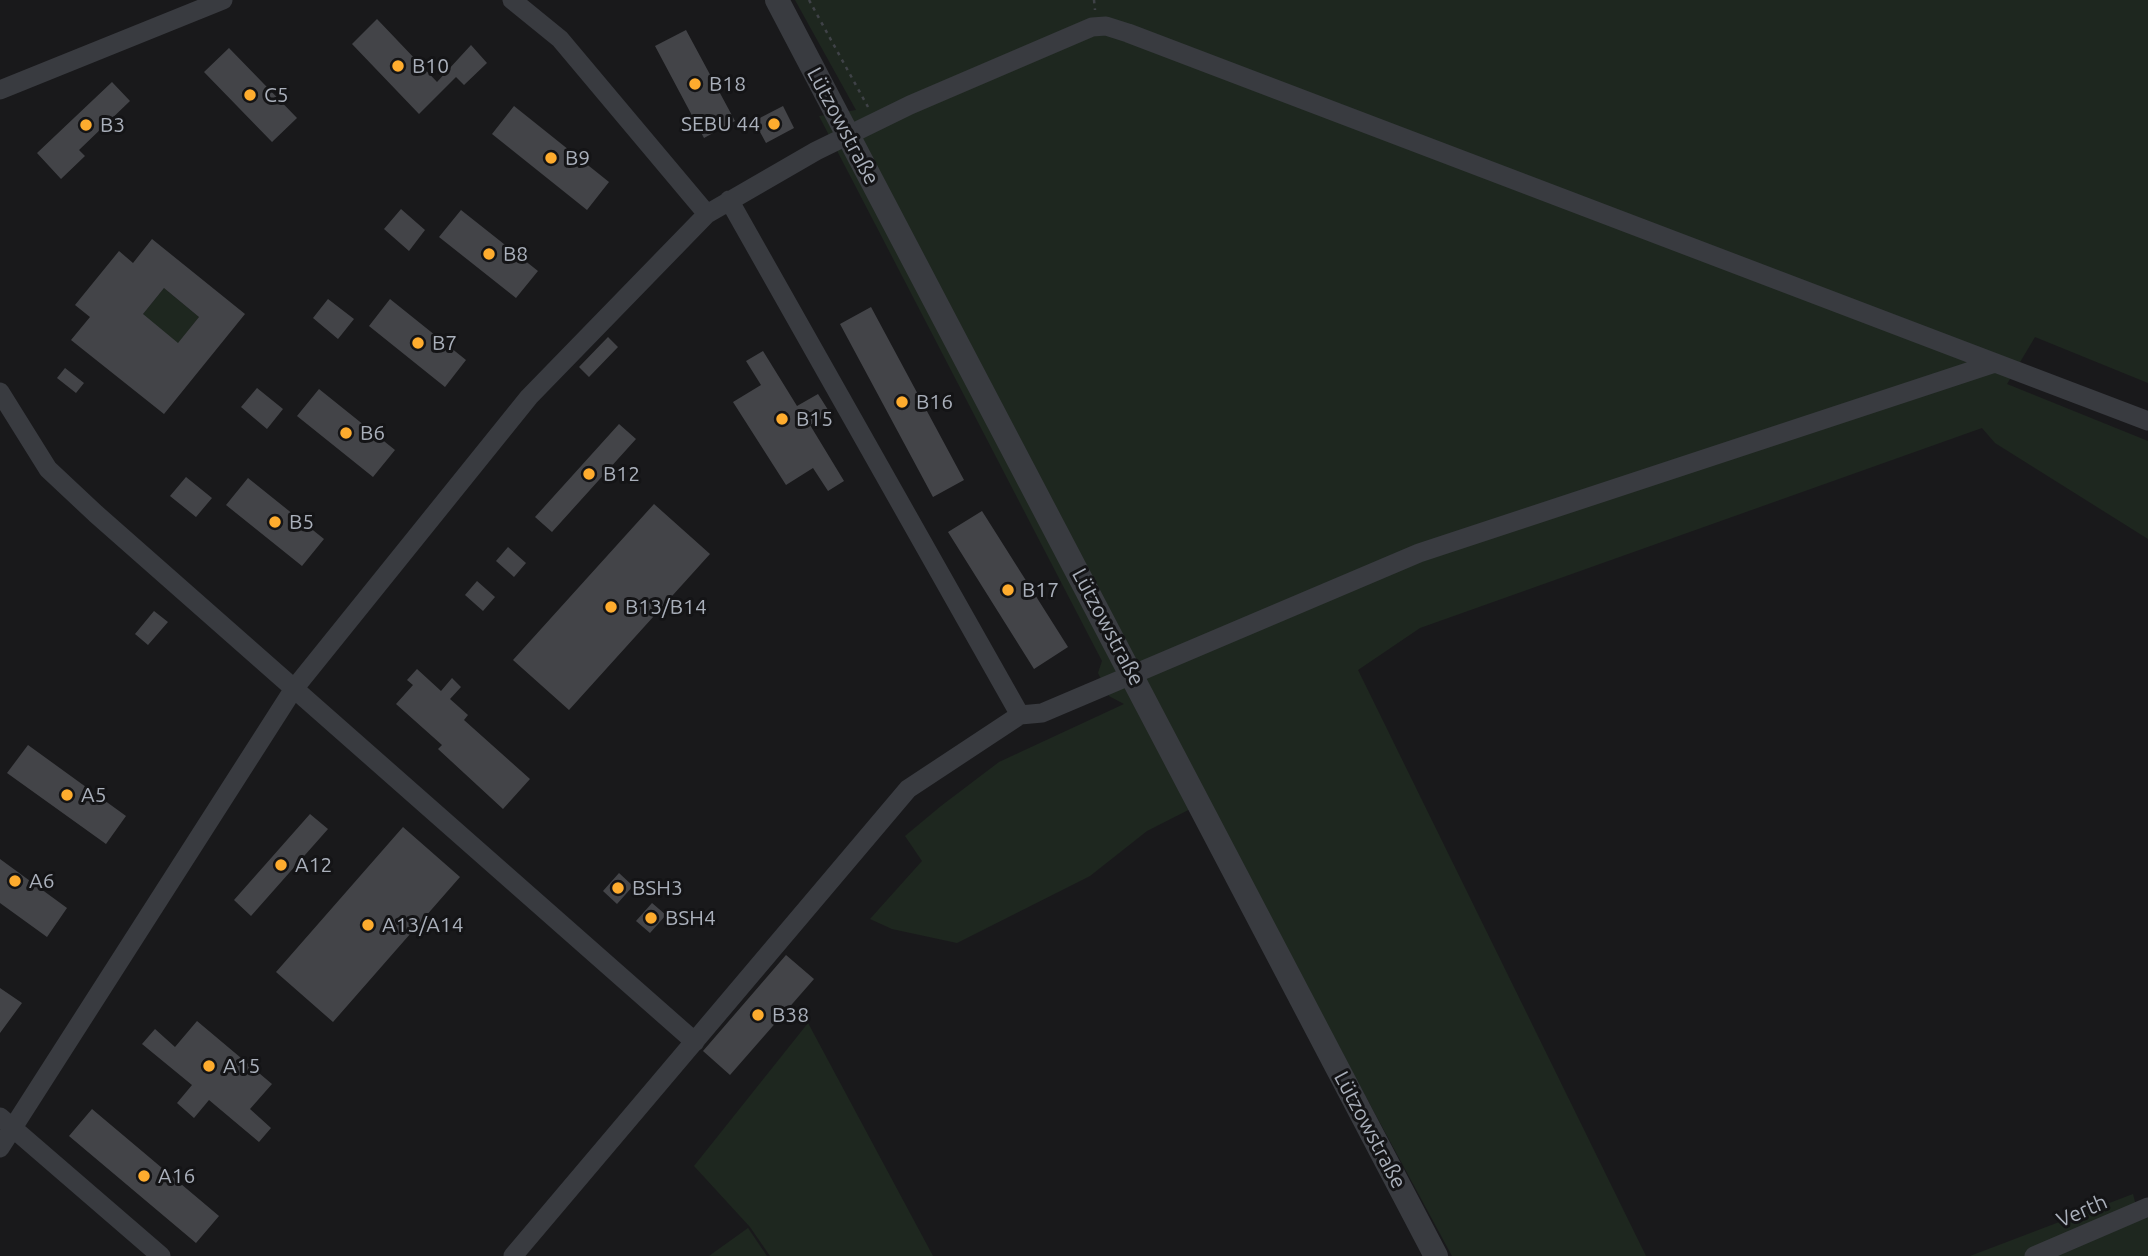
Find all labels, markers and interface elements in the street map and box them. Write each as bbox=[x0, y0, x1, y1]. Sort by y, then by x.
place label: B10 bbox=[412, 53, 449, 79]
marker: B10 bbox=[390, 58, 406, 74]
street label: Lützowstraße bbox=[802, 63, 884, 189]
place label: B18 bbox=[709, 71, 746, 97]
marker: B18 bbox=[687, 76, 703, 92]
place label: C5 bbox=[264, 82, 289, 108]
marker: C5 bbox=[242, 87, 258, 103]
place label: SEBU 44 bbox=[681, 111, 760, 137]
place label: B3 bbox=[100, 112, 125, 138]
marker: SEBU 44 bbox=[766, 116, 782, 132]
marker: B3 bbox=[78, 117, 94, 133]
place label: B9 bbox=[565, 145, 590, 171]
marker: B9 bbox=[543, 150, 559, 166]
place label: B8 bbox=[503, 241, 528, 267]
marker: B8 bbox=[481, 246, 497, 262]
place label: B7 bbox=[432, 330, 457, 356]
marker: B7 bbox=[410, 335, 426, 351]
place label: B16 bbox=[916, 389, 953, 415]
marker: B16 bbox=[894, 394, 910, 410]
place label: B15 bbox=[796, 406, 833, 432]
marker: B15 bbox=[774, 411, 790, 427]
place label: B6 bbox=[360, 420, 385, 446]
marker: B6 bbox=[338, 425, 354, 441]
place label: B12 bbox=[603, 461, 640, 487]
marker: B12 bbox=[581, 466, 597, 482]
place label: B5 bbox=[289, 509, 314, 535]
marker: B5 bbox=[267, 514, 283, 530]
street label: Lützowstraße bbox=[1067, 564, 1149, 690]
place label: B17 bbox=[1022, 577, 1059, 603]
marker: B17 bbox=[1000, 582, 1016, 598]
place label: B13/B14 bbox=[625, 594, 707, 620]
marker: B13/B14 bbox=[603, 599, 619, 615]
place label: A5 bbox=[81, 782, 106, 808]
marker: A5 bbox=[59, 787, 75, 803]
place label: A12 bbox=[295, 852, 332, 878]
marker: A12 bbox=[273, 857, 289, 873]
place label: A6 bbox=[29, 868, 54, 894]
marker: A6 bbox=[7, 873, 23, 889]
place label: BSH3 bbox=[632, 875, 683, 901]
marker: BSH3 bbox=[610, 880, 626, 896]
place label: BSH4 bbox=[665, 905, 716, 931]
marker: BSH4 bbox=[643, 910, 659, 926]
place label: A13/A14 bbox=[382, 912, 464, 938]
marker: A13/A14 bbox=[360, 917, 376, 933]
place label: B38 bbox=[772, 1002, 809, 1028]
marker: B38 bbox=[750, 1007, 766, 1023]
place label: A15 bbox=[223, 1053, 260, 1079]
marker: A15 bbox=[201, 1058, 217, 1074]
street label: Lützowstraße bbox=[1329, 1067, 1411, 1193]
place label: A16 bbox=[158, 1163, 195, 1189]
marker: A16 bbox=[136, 1168, 152, 1184]
street label: Verth bbox=[2053, 1189, 2111, 1233]

